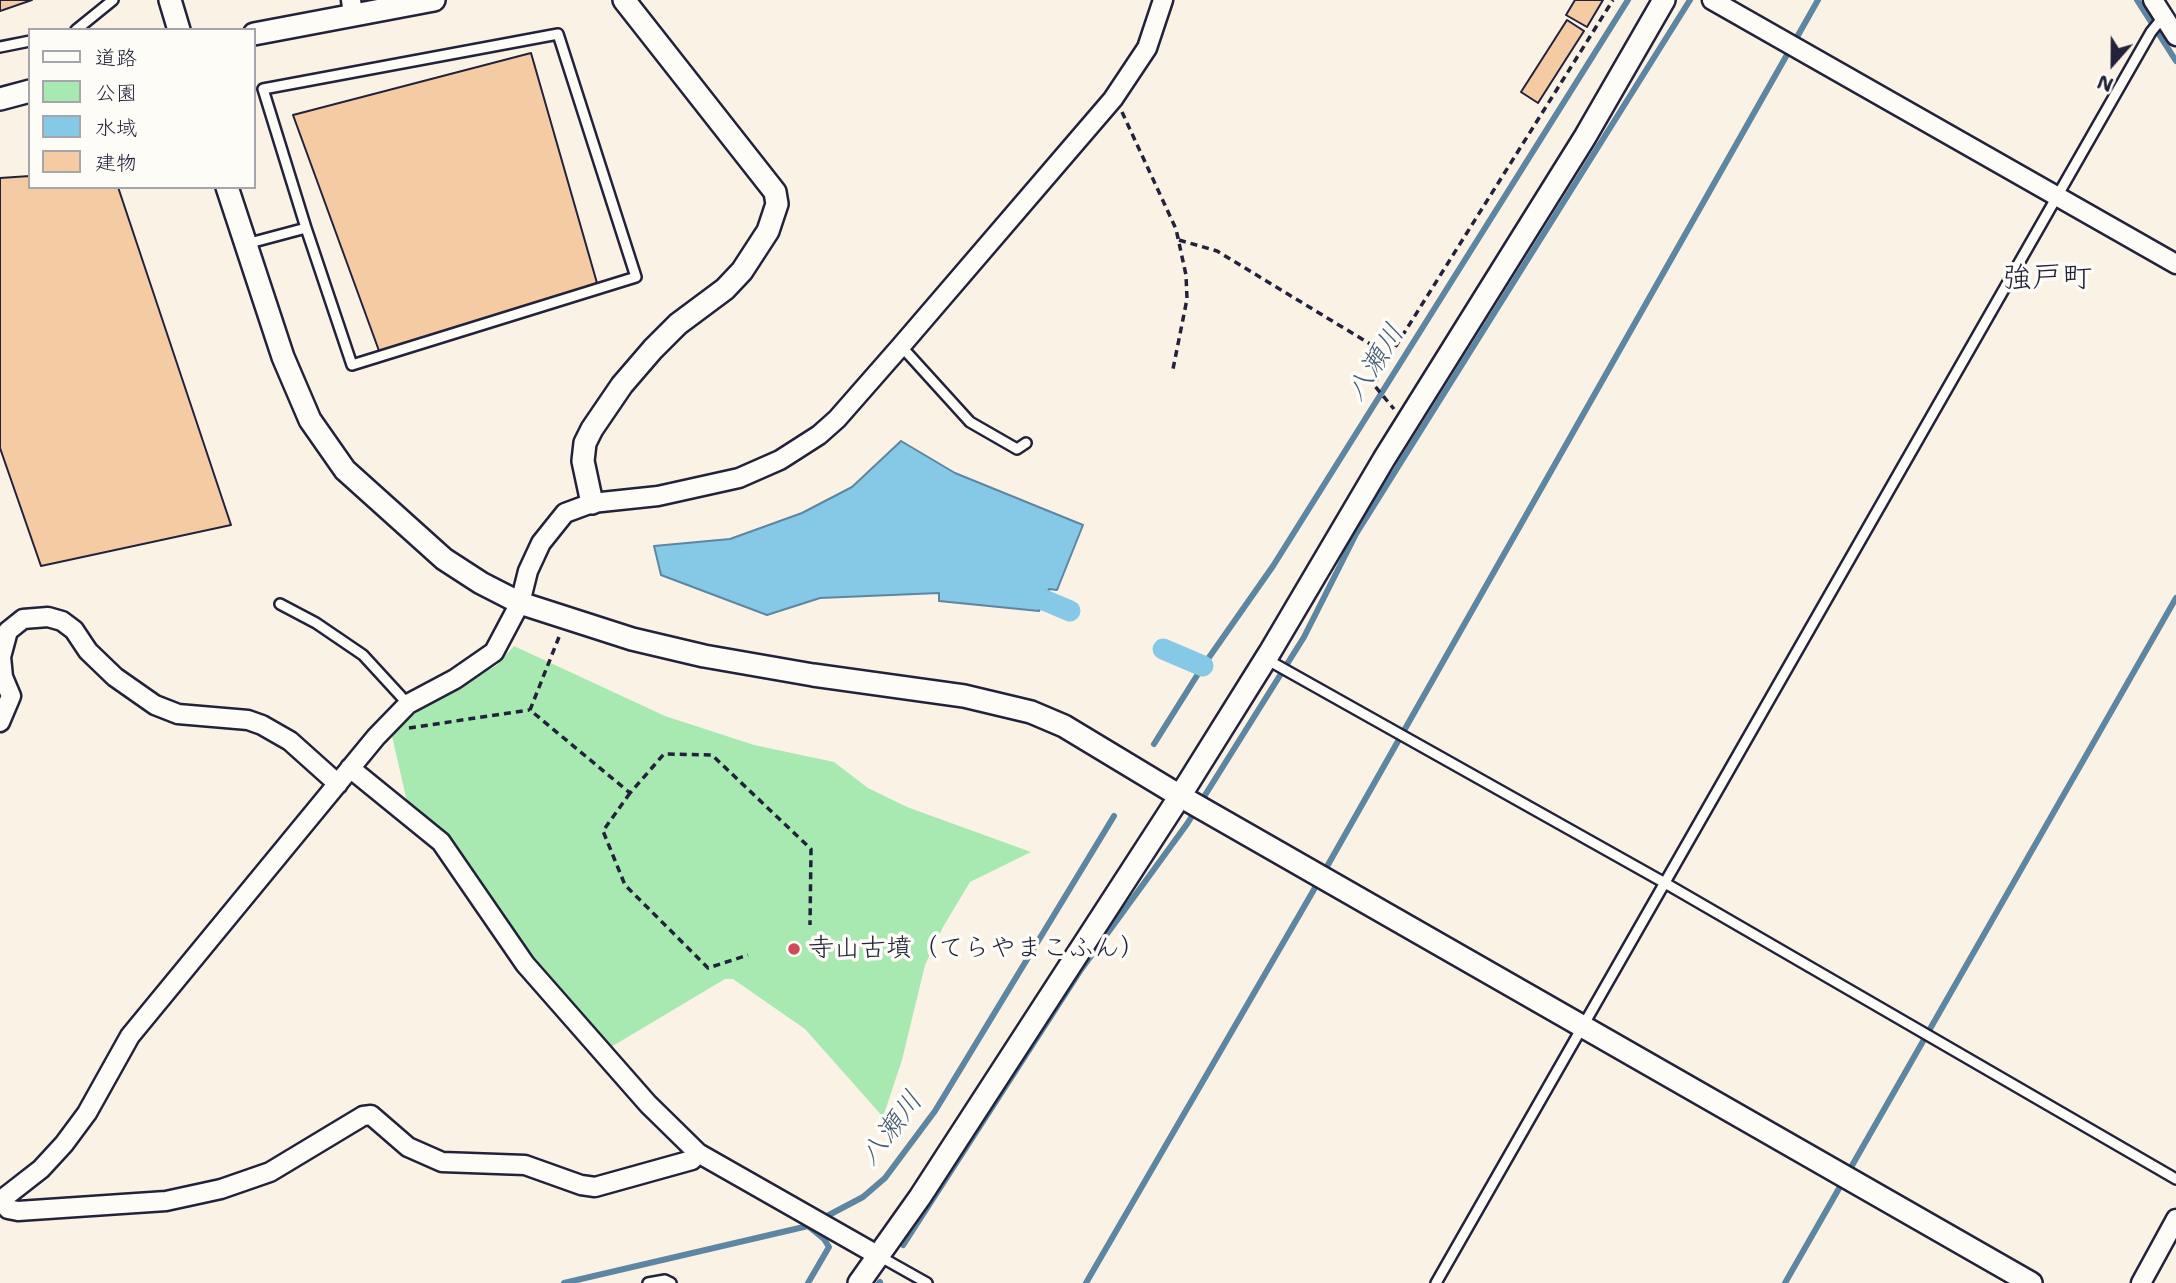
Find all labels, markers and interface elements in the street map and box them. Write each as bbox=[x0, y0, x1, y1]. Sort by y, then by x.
legend bbox=[28, 28, 256, 189]
north arrow bbox=[2078, 28, 2148, 98]
text: 道路 bbox=[95, 44, 137, 72]
text: N bbox=[2094, 69, 2117, 97]
text: 公園 bbox=[95, 79, 137, 107]
text: 水域 bbox=[95, 114, 137, 142]
text: 建物 bbox=[95, 149, 137, 177]
district label: 強戸町 bbox=[2002, 261, 2092, 297]
water label: 八瀬川 bbox=[1339, 318, 1413, 408]
place label: 寺山古墳（てらやまこふん） bbox=[808, 933, 1146, 965]
marker: 寺山古墳（てらやまこふん） bbox=[786, 941, 802, 957]
water label: 八瀬川 bbox=[853, 1085, 931, 1173]

